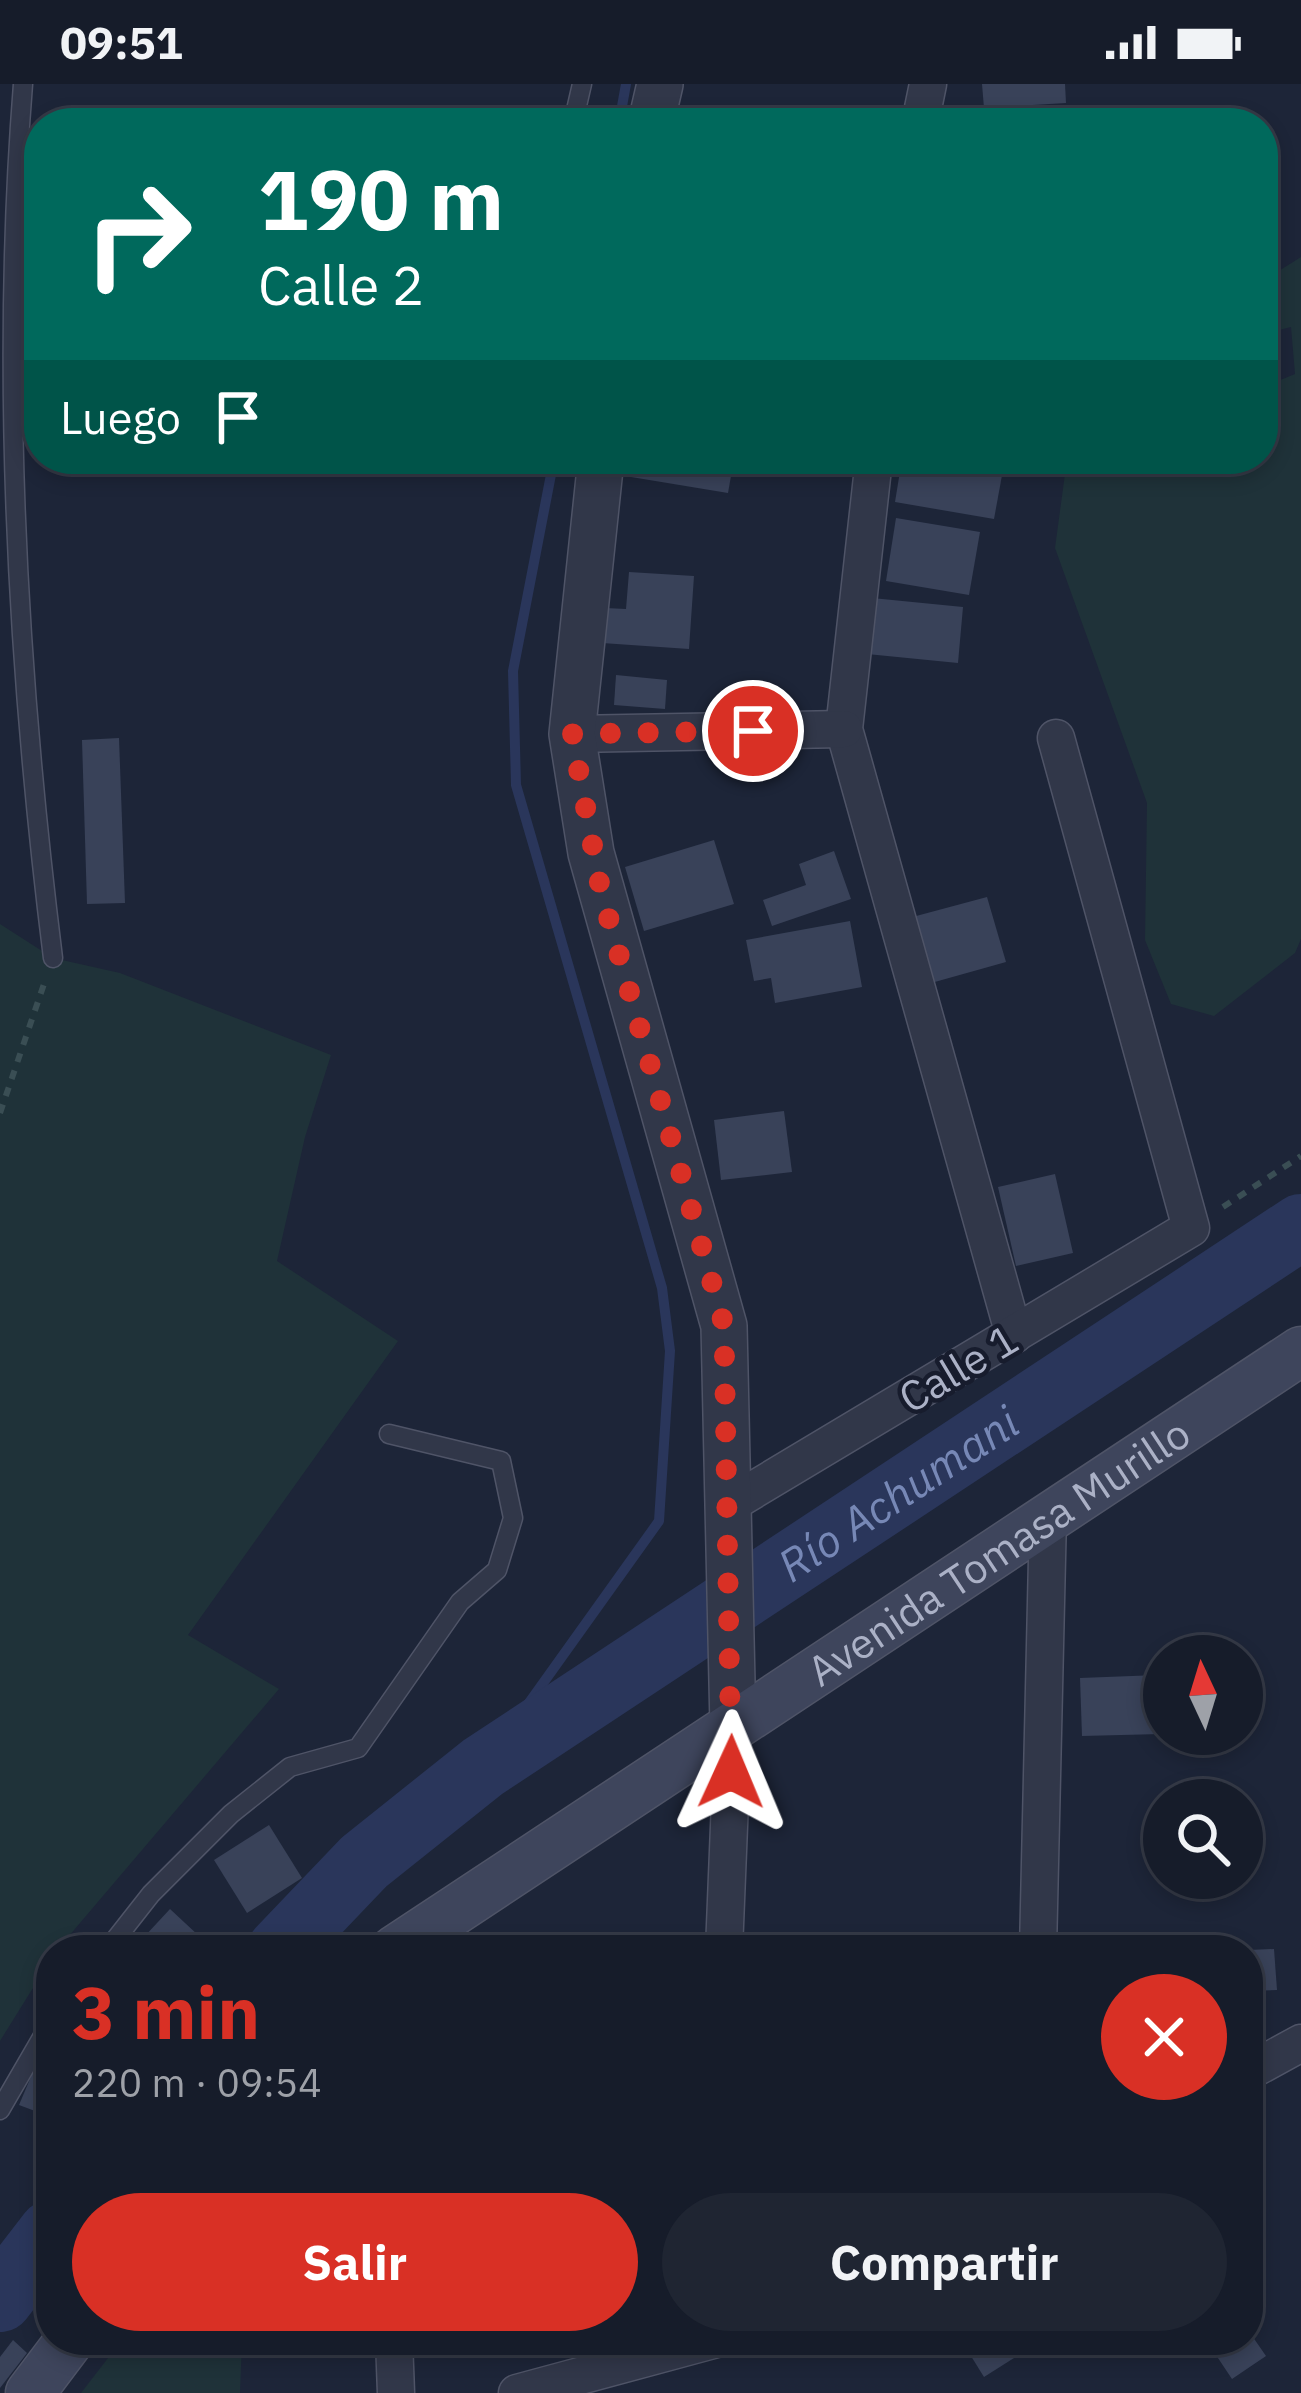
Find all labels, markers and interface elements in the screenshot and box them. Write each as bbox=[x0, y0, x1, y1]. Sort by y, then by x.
text: 09:51 bbox=[60, 13, 183, 71]
text: 190 m bbox=[258, 144, 504, 253]
icon: right bbox=[60, 156, 216, 312]
text: Calle 2 bbox=[258, 250, 424, 320]
icon: arrive bbox=[205, 384, 271, 450]
text: Luego bbox=[60, 388, 181, 446]
pin bbox=[702, 680, 804, 782]
icon: arrive bbox=[720, 698, 786, 764]
street label: Calle 1 bbox=[888, 1311, 1028, 1425]
water label: Río Achumani bbox=[766, 1393, 1029, 1594]
street label: Avenida Tomasa Murillo bbox=[796, 1405, 1200, 1698]
north arrow bbox=[1143, 1635, 1263, 1755]
map controls bbox=[1143, 1635, 1263, 1899]
position arrow bbox=[668, 1709, 794, 1835]
button: search bbox=[1143, 1779, 1263, 1899]
text: 3 min bbox=[72, 1965, 260, 2059]
button: close bbox=[1101, 1974, 1227, 2100]
text: 220 m · 09:54 bbox=[72, 2057, 322, 2108]
button: Salir bbox=[72, 2193, 638, 2331]
button: Compartir bbox=[662, 2193, 1227, 2331]

